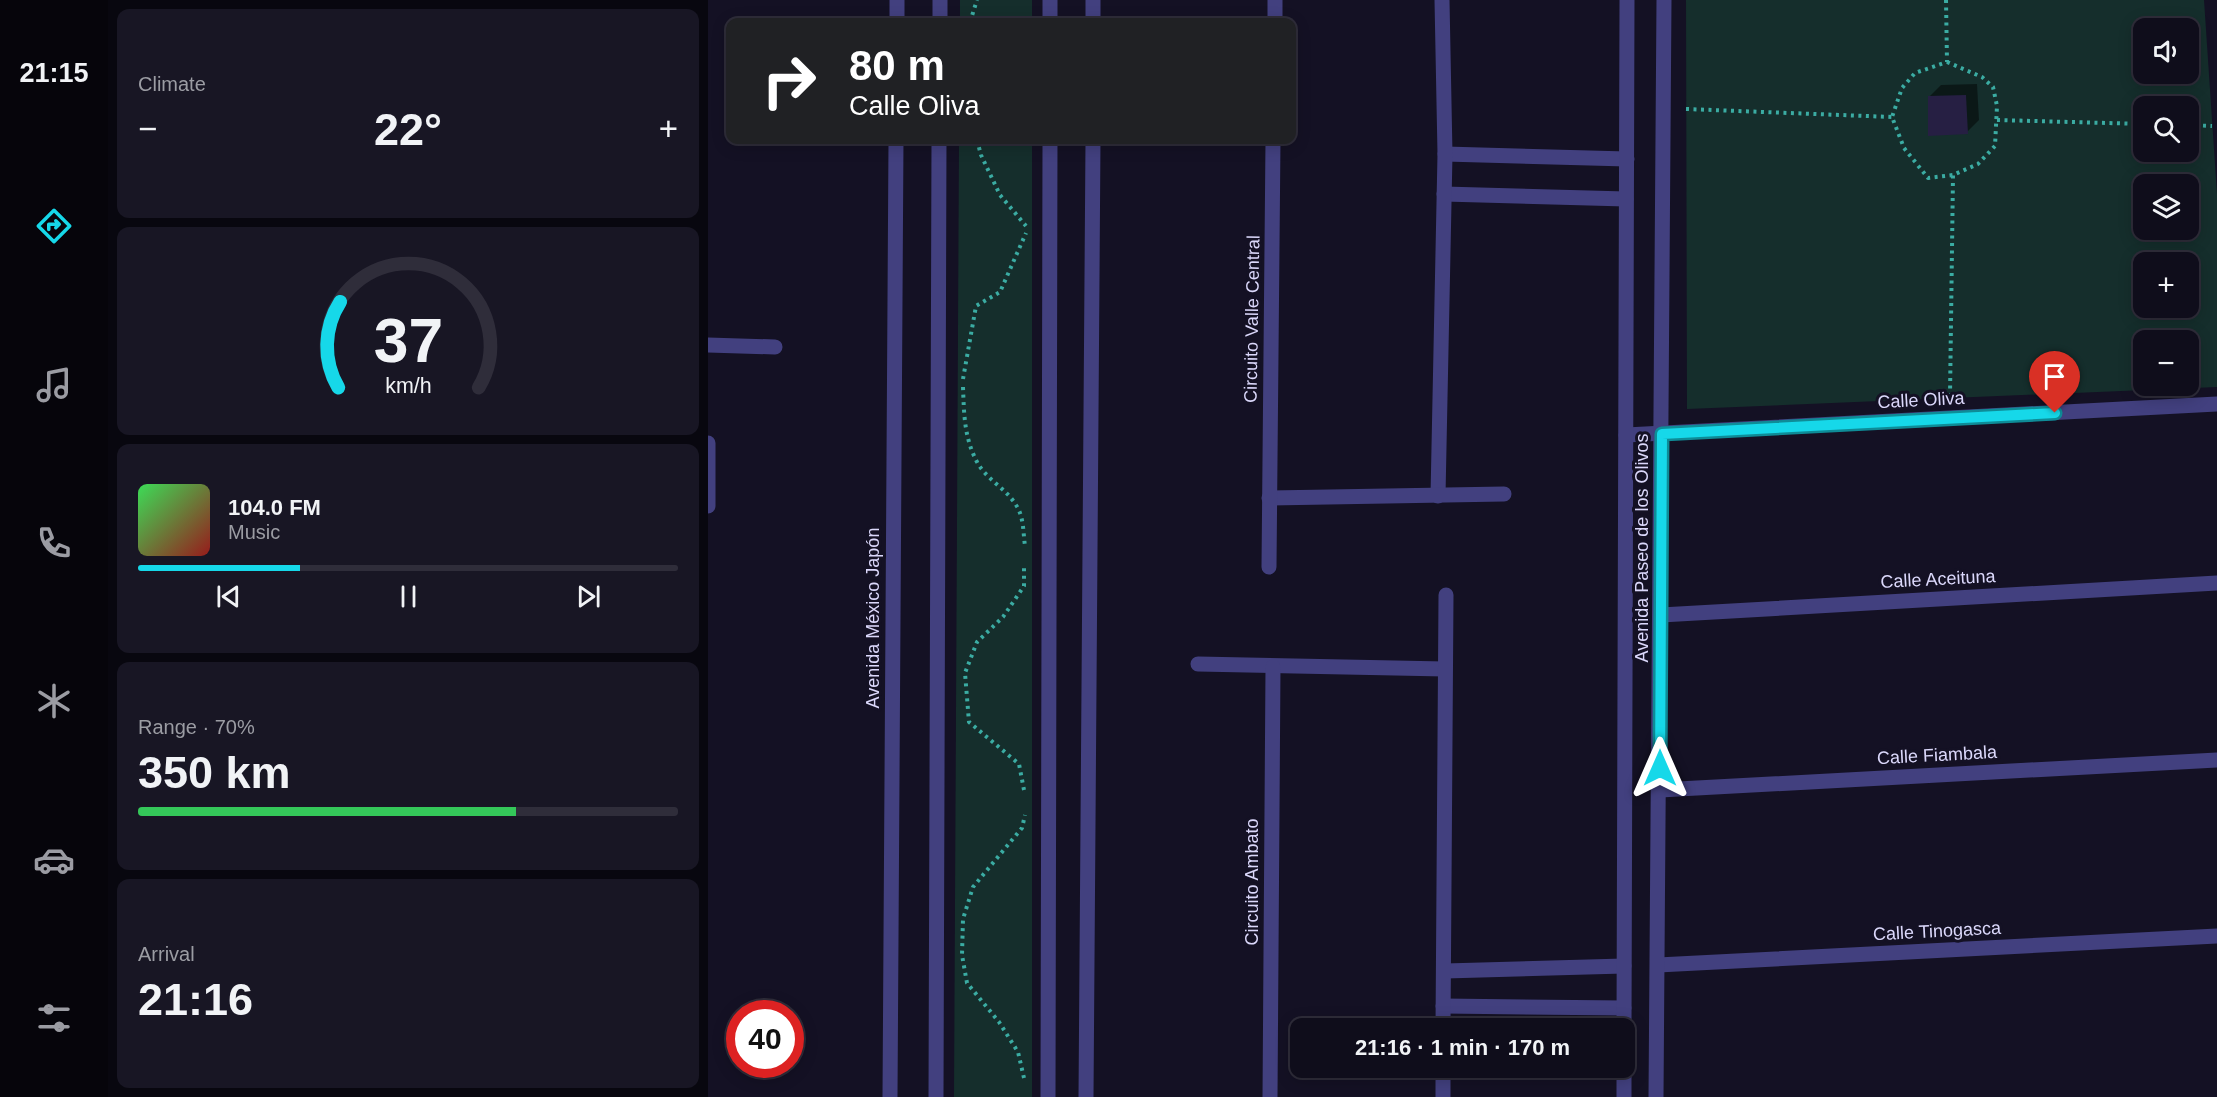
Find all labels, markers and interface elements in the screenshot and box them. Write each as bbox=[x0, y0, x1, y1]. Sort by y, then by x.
map controls bbox=[2133, 18, 2199, 396]
button: sound bbox=[2133, 18, 2199, 84]
icon: right bbox=[750, 42, 828, 120]
text: 80 m bbox=[849, 42, 945, 89]
text: 21:15 bbox=[19, 58, 89, 88]
text: Climate bbox=[138, 73, 206, 95]
text: Calle Oliva bbox=[849, 91, 980, 121]
button: search bbox=[2133, 96, 2199, 162]
text: 22° bbox=[374, 104, 442, 155]
text: − bbox=[138, 110, 157, 147]
text: + bbox=[659, 110, 678, 147]
button: layers bbox=[2133, 174, 2199, 240]
icon: directions bbox=[33, 205, 75, 247]
street label: Circuito Valle Central bbox=[1241, 235, 1263, 403]
button: + bbox=[2133, 252, 2199, 318]
text: 37 bbox=[373, 306, 443, 375]
button: − bbox=[2133, 330, 2199, 396]
pin bbox=[2029, 351, 2080, 413]
icon: arrive bbox=[2038, 360, 2071, 393]
icon: music bbox=[33, 364, 75, 406]
text: km/h bbox=[385, 374, 431, 398]
street label: Calle Oliva bbox=[1877, 388, 1966, 412]
street label: Avenida Paseo de los Olivos bbox=[1632, 434, 1652, 662]
text: 104.0 FM bbox=[228, 495, 321, 520]
text: Music bbox=[228, 521, 280, 543]
icon: phone bbox=[33, 522, 75, 564]
street label: Avenida México Japón bbox=[863, 528, 883, 708]
street label: Calle Aceituna bbox=[1880, 566, 1997, 592]
icon: previous bbox=[212, 580, 245, 613]
icon: pause bbox=[392, 580, 425, 613]
icon: next bbox=[572, 580, 605, 613]
icon: climate bbox=[33, 680, 75, 722]
text: Range · 70% bbox=[138, 716, 255, 738]
position arrow bbox=[1628, 736, 1692, 800]
street label: Calle Fiambala bbox=[1877, 742, 1998, 768]
text: 350 km bbox=[138, 747, 291, 798]
street label: Circuito Ambato bbox=[1242, 818, 1262, 946]
icon: car bbox=[33, 839, 75, 881]
street label: Calle Tinogasca bbox=[1873, 918, 2002, 944]
text: Arrival bbox=[138, 943, 195, 965]
text: 21:16 bbox=[138, 974, 253, 1025]
icon: filters bbox=[33, 997, 75, 1039]
speed limit sign: 40 bbox=[726, 1000, 804, 1078]
text: 21:16 · 1 min · 170 m bbox=[1355, 1035, 1570, 1060]

